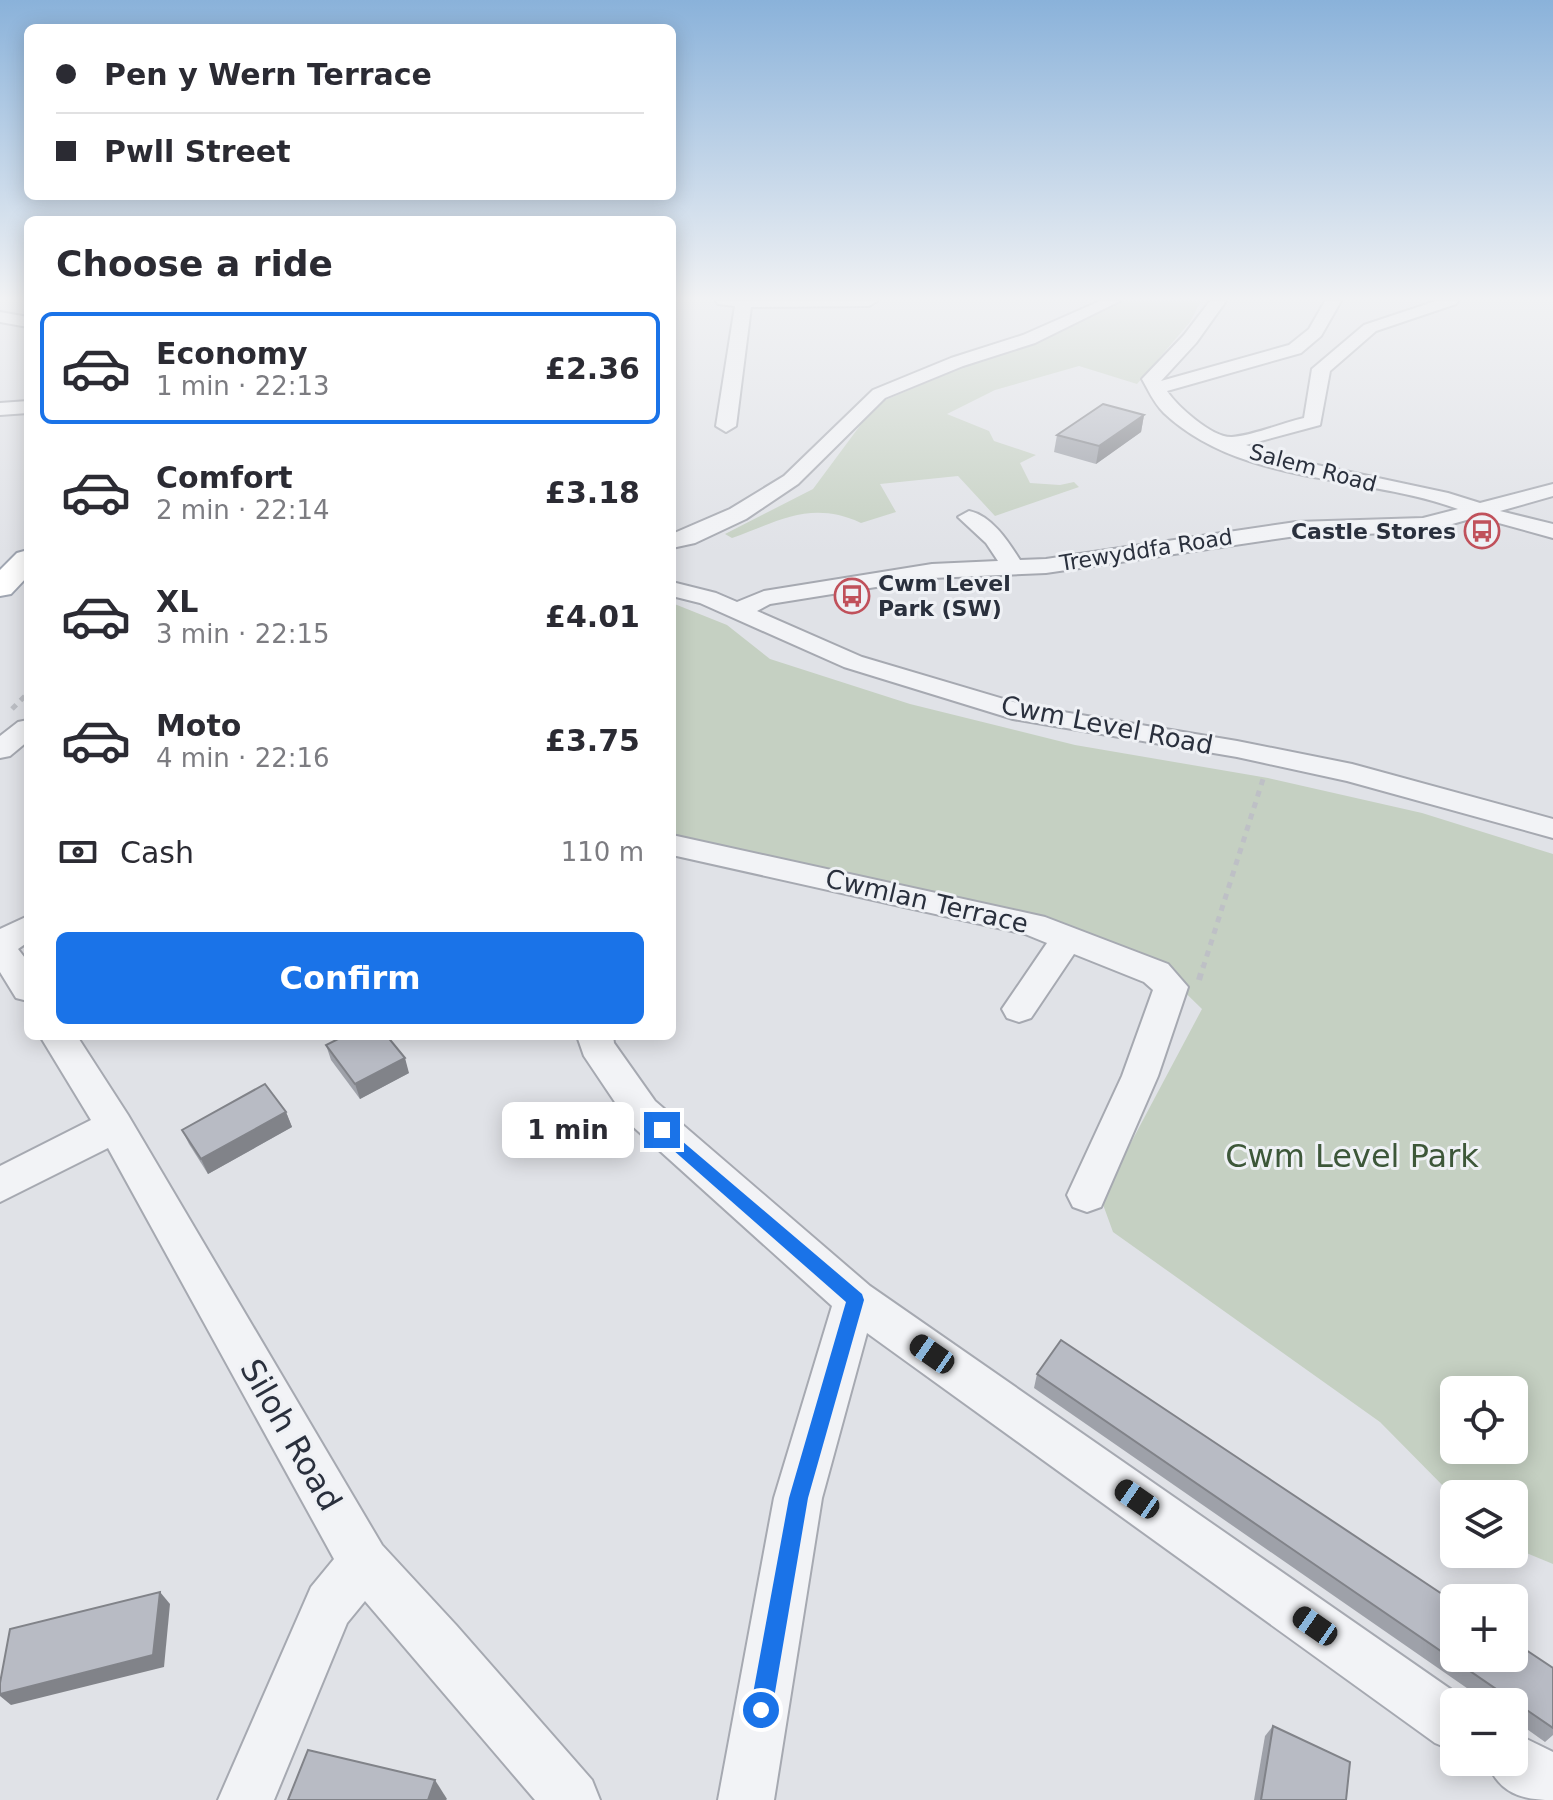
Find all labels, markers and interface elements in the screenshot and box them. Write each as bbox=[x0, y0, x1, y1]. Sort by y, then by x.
text: Pen y Wern Terrace bbox=[104, 57, 432, 92]
text: Pwll Street bbox=[104, 134, 291, 169]
text: Choose a ride bbox=[56, 243, 333, 284]
icon: car bbox=[60, 332, 132, 404]
text: Economy bbox=[156, 336, 308, 371]
text: £2.36 bbox=[545, 351, 640, 386]
text: 1 min · 22:13 bbox=[156, 371, 330, 401]
street label: Salem Road bbox=[1247, 439, 1379, 497]
icon: car bbox=[60, 456, 132, 528]
text: Comfort bbox=[156, 460, 293, 495]
text: £3.18 bbox=[545, 475, 640, 510]
text: 2 min · 22:14 bbox=[156, 495, 330, 525]
bus stop icon: Castle Stores bbox=[1463, 512, 1501, 550]
place label: Castle Stores bbox=[1291, 519, 1456, 544]
street label: Trewyddfa Road bbox=[1057, 524, 1234, 576]
place label: Cwm Level Park (SW) bbox=[878, 571, 1011, 621]
bus stop icon: Cwm Level Park (SW) bbox=[833, 577, 871, 615]
icon: car bbox=[60, 580, 132, 652]
text: XL bbox=[156, 584, 198, 619]
text: £4.01 bbox=[545, 599, 640, 634]
text: 3 min · 22:15 bbox=[156, 619, 330, 649]
street label: Cwm Level Road bbox=[999, 690, 1215, 760]
icon: car bbox=[60, 704, 132, 776]
text: Moto bbox=[156, 708, 241, 743]
text: £3.75 bbox=[545, 723, 640, 758]
text: 4 min · 22:16 bbox=[156, 743, 330, 773]
icon: cash bbox=[56, 830, 100, 874]
text: Cash bbox=[120, 835, 194, 870]
text: 110 m bbox=[561, 837, 644, 867]
street label: Cwmlan Terrace bbox=[823, 863, 1031, 939]
button: Confirm bbox=[56, 932, 644, 1024]
callout: 1 min bbox=[502, 1102, 634, 1158]
route end bbox=[644, 1112, 680, 1148]
text: 1 min bbox=[527, 1115, 609, 1145]
park label: Cwm Level Park bbox=[1225, 1137, 1479, 1175]
car bbox=[905, 1330, 959, 1378]
street label: Siloh Road bbox=[232, 1353, 350, 1517]
map controls bbox=[1440, 1376, 1528, 1776]
button: locate bbox=[1440, 1376, 1528, 1464]
car bbox=[1110, 1475, 1164, 1523]
button: layers bbox=[1440, 1480, 1528, 1568]
button: + bbox=[1440, 1584, 1528, 1672]
car bbox=[1288, 1602, 1342, 1650]
button: − bbox=[1440, 1688, 1528, 1776]
route start bbox=[743, 1692, 779, 1728]

